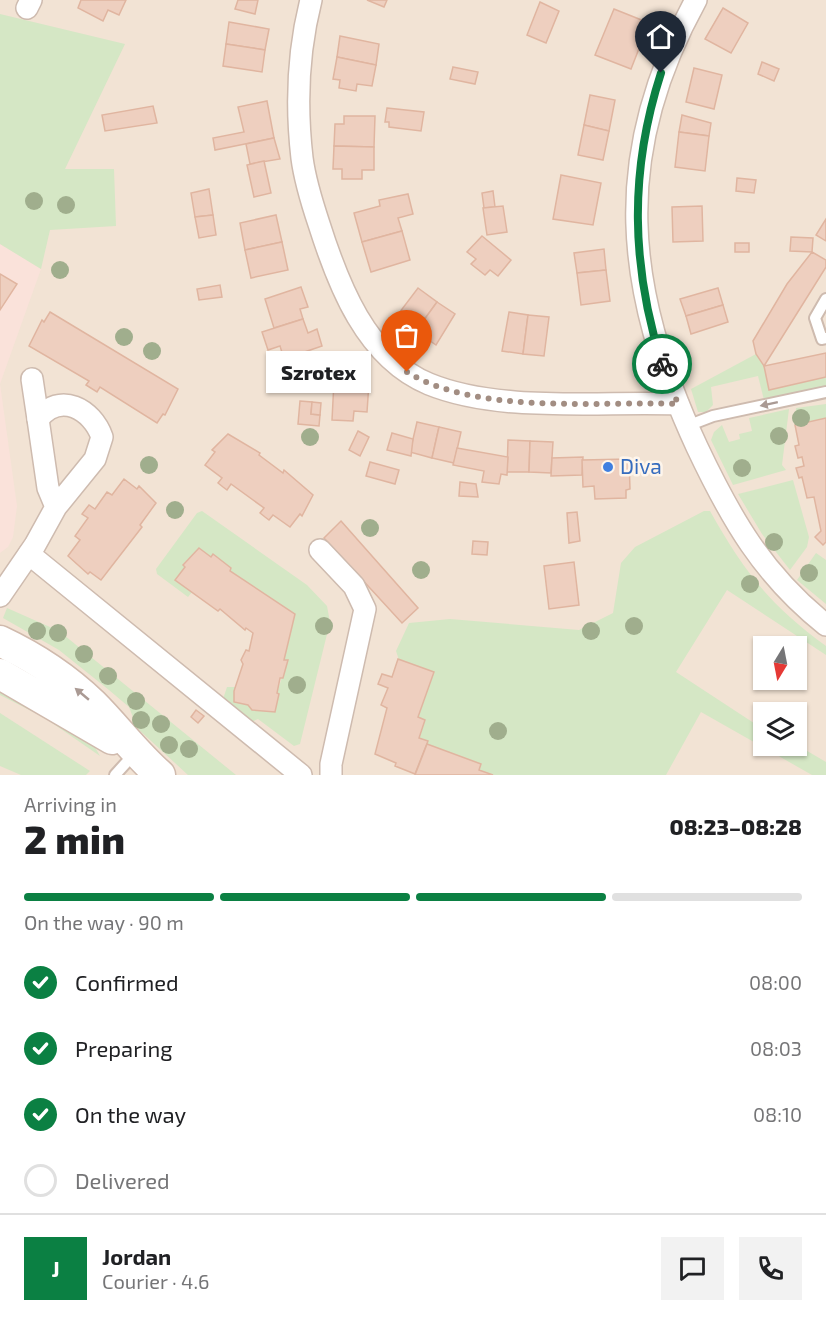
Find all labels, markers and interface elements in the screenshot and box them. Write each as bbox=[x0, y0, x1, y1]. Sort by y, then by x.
pin bbox=[635, 11, 686, 73]
icon: home bbox=[644, 20, 677, 53]
pin bbox=[381, 310, 432, 372]
icon: bag bbox=[390, 319, 423, 352]
courier bbox=[632, 334, 692, 394]
icon: bike bbox=[646, 348, 679, 381]
callout: Szrotex bbox=[266, 351, 371, 393]
text: Szrotex bbox=[281, 360, 356, 384]
one-way arrow bbox=[759, 400, 778, 409]
place label: Diva bbox=[620, 453, 662, 478]
marker: Diva bbox=[601, 460, 615, 474]
north arrow bbox=[753, 636, 807, 690]
map controls bbox=[753, 636, 807, 756]
one-way arrow bbox=[74, 687, 89, 701]
button: layers bbox=[753, 702, 807, 756]
text: Arriving in bbox=[24, 792, 117, 816]
text: 08:23–08:28 bbox=[670, 813, 802, 839]
text: 2 min bbox=[24, 815, 125, 862]
text: On the way · 90 m bbox=[24, 910, 184, 934]
icon: check bbox=[24, 966, 57, 999]
text: Confirmed bbox=[75, 969, 179, 995]
text: 08:00 bbox=[749, 970, 802, 994]
icon: check bbox=[24, 1032, 57, 1065]
text: Preparing bbox=[75, 1035, 173, 1061]
text: 08:03 bbox=[750, 1036, 802, 1060]
icon: check bbox=[24, 1098, 57, 1131]
text: On the way bbox=[75, 1101, 186, 1127]
text: 08:10 bbox=[753, 1102, 802, 1126]
text: Delivered bbox=[75, 1167, 170, 1193]
button: chat bbox=[661, 1237, 724, 1300]
button: phone bbox=[739, 1237, 802, 1300]
text: Jordan bbox=[102, 1243, 171, 1269]
text: J bbox=[51, 1255, 60, 1281]
text: Courier · 4.6 bbox=[102, 1269, 209, 1293]

